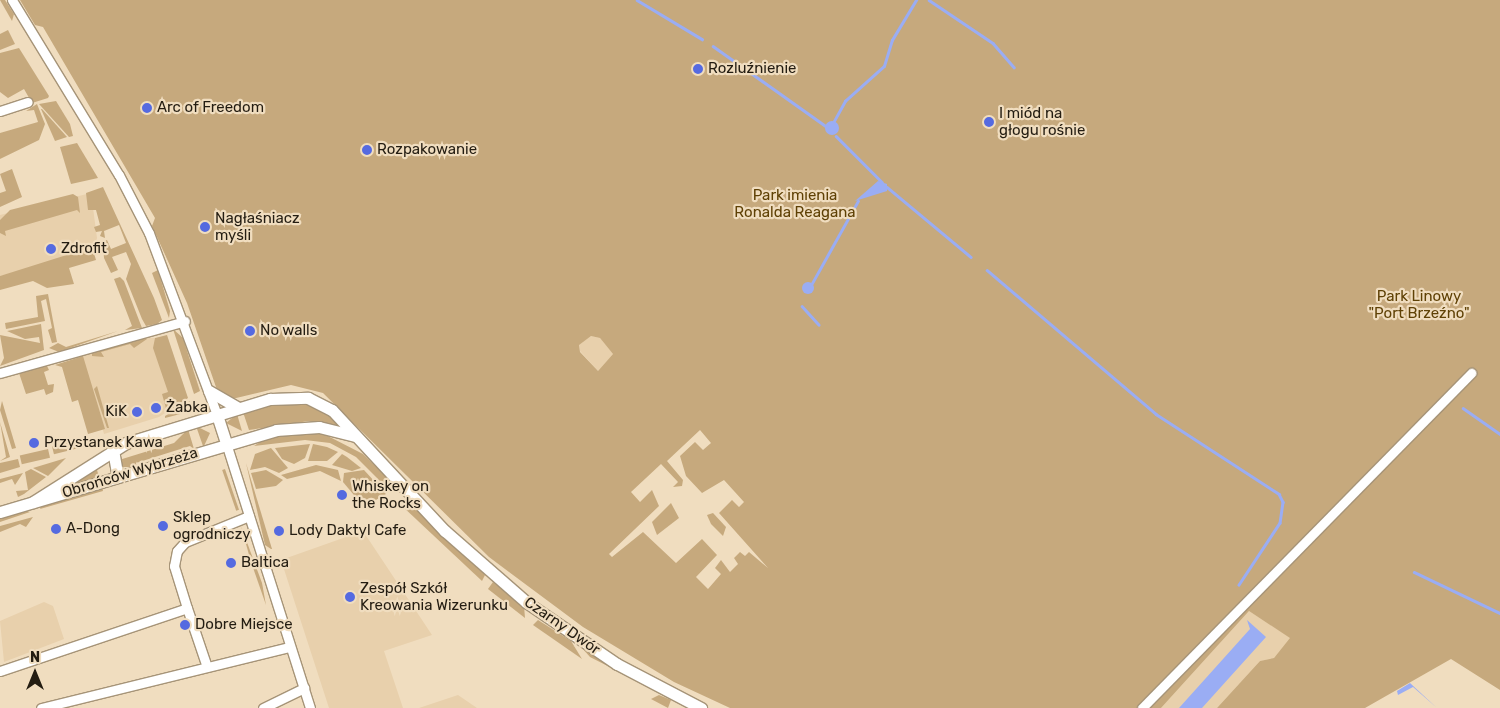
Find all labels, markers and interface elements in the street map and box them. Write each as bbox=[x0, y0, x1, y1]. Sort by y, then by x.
place label: Rozluźnienie bbox=[708, 60, 796, 78]
marker: Rozluźnienie bbox=[692, 63, 704, 75]
place label: Arc of Freedom bbox=[157, 99, 264, 117]
marker: Arc of Freedom bbox=[141, 102, 153, 114]
place label: I miód na głogu rośnie bbox=[999, 104, 1085, 139]
marker: I miód na głogu rośnie bbox=[983, 116, 995, 128]
place label: Rozpakowanie bbox=[377, 141, 477, 159]
marker: Rozpakowanie bbox=[361, 144, 373, 156]
park label: Park imienia Ronalda Reagana bbox=[734, 186, 856, 221]
place label: Nagłaśniacz myśli bbox=[215, 209, 300, 244]
marker: Nagłaśniacz myśli bbox=[199, 221, 211, 233]
place label: Zdrofit bbox=[61, 240, 107, 258]
marker: Zdrofit bbox=[45, 243, 57, 255]
park label: Park Linowy "Port Brzeźno" bbox=[1368, 287, 1470, 322]
place label: No walls bbox=[260, 322, 318, 340]
marker: No walls bbox=[244, 325, 256, 337]
place label: Żabka bbox=[166, 399, 208, 417]
marker: Żabka bbox=[150, 402, 162, 414]
place label: KiK bbox=[105, 403, 127, 421]
marker: KiK bbox=[131, 406, 143, 418]
place label: Przystanek Kawa bbox=[44, 434, 163, 452]
marker: Przystanek Kawa bbox=[28, 437, 40, 449]
street label: Obrońców Wybrzeża bbox=[60, 444, 200, 502]
place label: Whiskey on the Rocks bbox=[352, 477, 430, 512]
marker: Whiskey on the Rocks bbox=[336, 489, 348, 501]
place label: Sklep ogrodniczy bbox=[173, 508, 251, 543]
place label: A-Dong bbox=[66, 520, 120, 538]
marker: Sklep ogrodniczy bbox=[157, 520, 169, 532]
place label: Lody Daktyl Cafe bbox=[289, 522, 407, 540]
marker: A-Dong bbox=[50, 523, 62, 535]
marker: Lody Daktyl Cafe bbox=[273, 525, 285, 537]
place label: Baltica bbox=[241, 554, 289, 572]
marker: Baltica bbox=[225, 557, 237, 569]
place label: Zespół Szkół Kreowania Wizerunku bbox=[360, 579, 508, 614]
marker: Zespół Szkół Kreowania Wizerunku bbox=[344, 591, 356, 603]
street label: Czarny Dwór bbox=[520, 593, 604, 659]
place label: Dobre Miejsce bbox=[195, 616, 293, 634]
marker: Dobre Miejsce bbox=[179, 619, 191, 631]
north arrow bbox=[10, 648, 60, 698]
text: N bbox=[30, 649, 40, 666]

